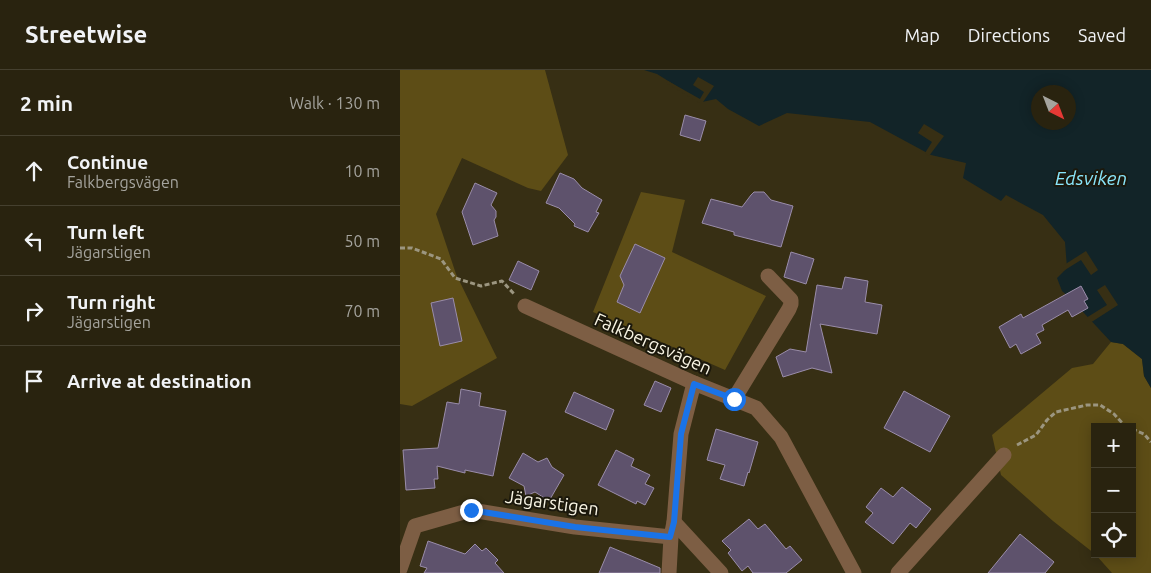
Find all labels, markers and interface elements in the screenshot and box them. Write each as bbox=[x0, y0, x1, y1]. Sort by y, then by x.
text: Streetwise bbox=[25, 21, 147, 48]
text: Map bbox=[904, 25, 940, 45]
text: Directions bbox=[968, 25, 1050, 45]
text: Saved bbox=[1078, 25, 1126, 45]
north arrow bbox=[1031, 85, 1076, 130]
text: 2 min bbox=[20, 91, 73, 115]
text: Walk · 130 m bbox=[289, 94, 380, 112]
text: Continue bbox=[67, 151, 148, 173]
icon: ahead bbox=[20, 157, 48, 185]
text: 10 m bbox=[344, 162, 380, 180]
water label: Edsviken bbox=[1055, 167, 1127, 189]
text: Falkbergsvägen bbox=[67, 173, 179, 191]
text: Turn left bbox=[67, 221, 145, 243]
icon: left bbox=[20, 227, 48, 255]
text: 50 m bbox=[344, 232, 380, 250]
text: Jägarstigen bbox=[67, 243, 151, 261]
text: Turn right bbox=[67, 291, 155, 313]
icon: right bbox=[20, 297, 48, 325]
text: 70 m bbox=[344, 302, 380, 320]
street label: Falkbergsvägen bbox=[592, 308, 715, 378]
text: Jägarstigen bbox=[67, 313, 151, 331]
icon: arrive bbox=[20, 367, 48, 395]
text: Arrive at destination bbox=[67, 370, 252, 392]
route start bbox=[723, 388, 746, 411]
map controls bbox=[1091, 423, 1136, 558]
button: + bbox=[1091, 423, 1136, 468]
button: − bbox=[1091, 468, 1136, 513]
street label: Jägarstigen bbox=[504, 486, 600, 518]
route end bbox=[460, 499, 483, 522]
button: locate bbox=[1091, 513, 1136, 558]

